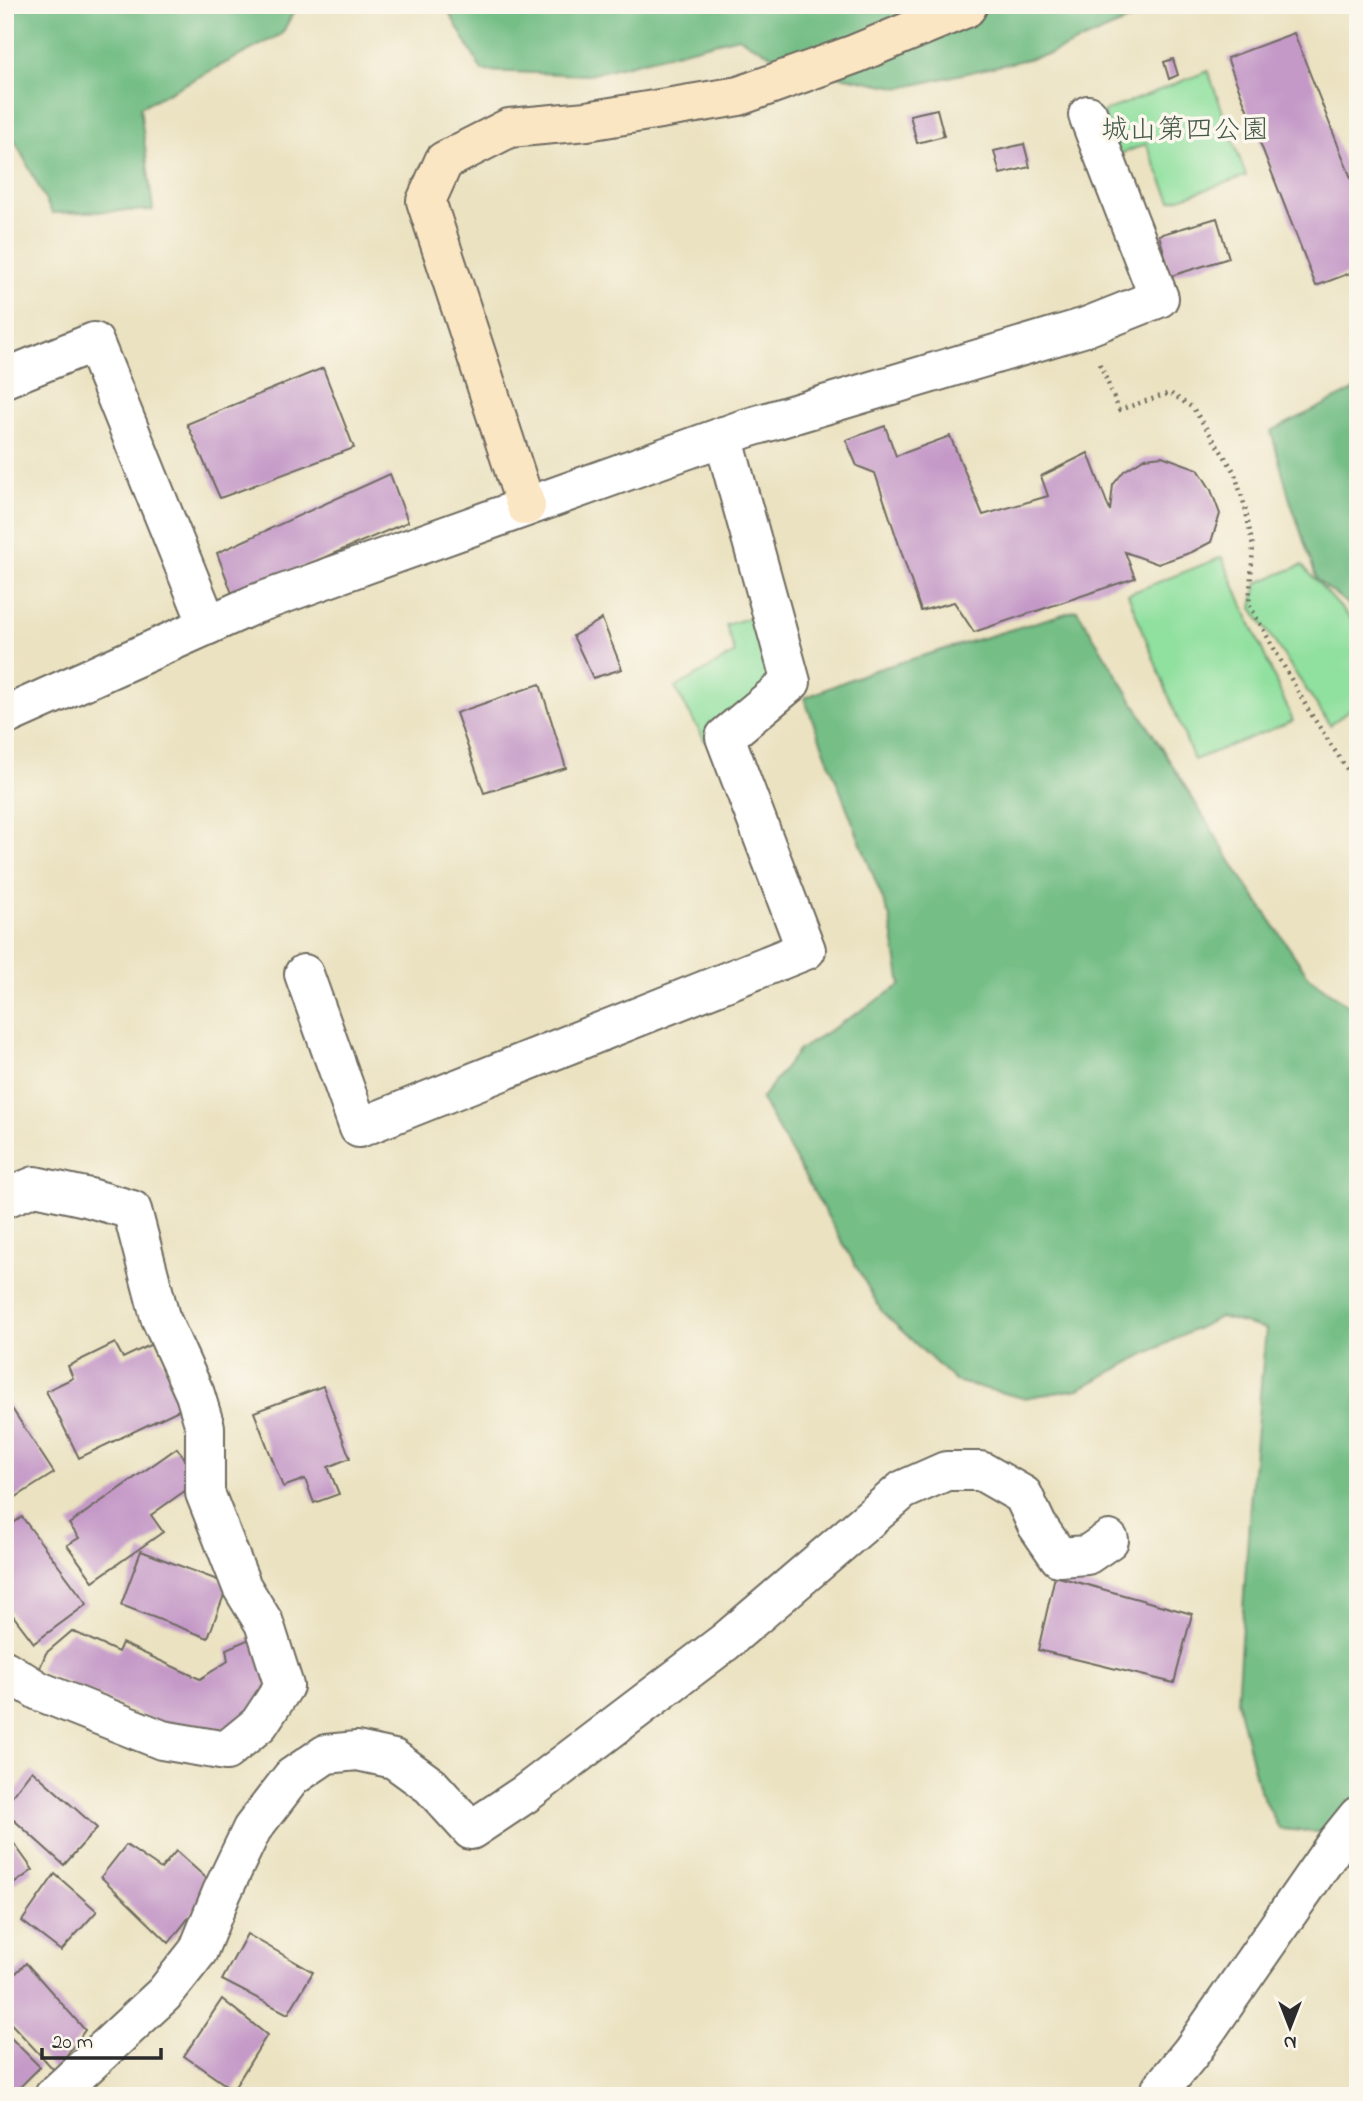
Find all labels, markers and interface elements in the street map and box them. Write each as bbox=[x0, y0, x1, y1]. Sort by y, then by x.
park label: 城山第四公園 bbox=[1101, 111, 1269, 152]
north arrow bbox=[1254, 1993, 1324, 2062]
scale bar bbox=[42, 2017, 161, 2061]
text: 20 m bbox=[52, 2028, 93, 2058]
text: N bbox=[1283, 2028, 1296, 2055]

